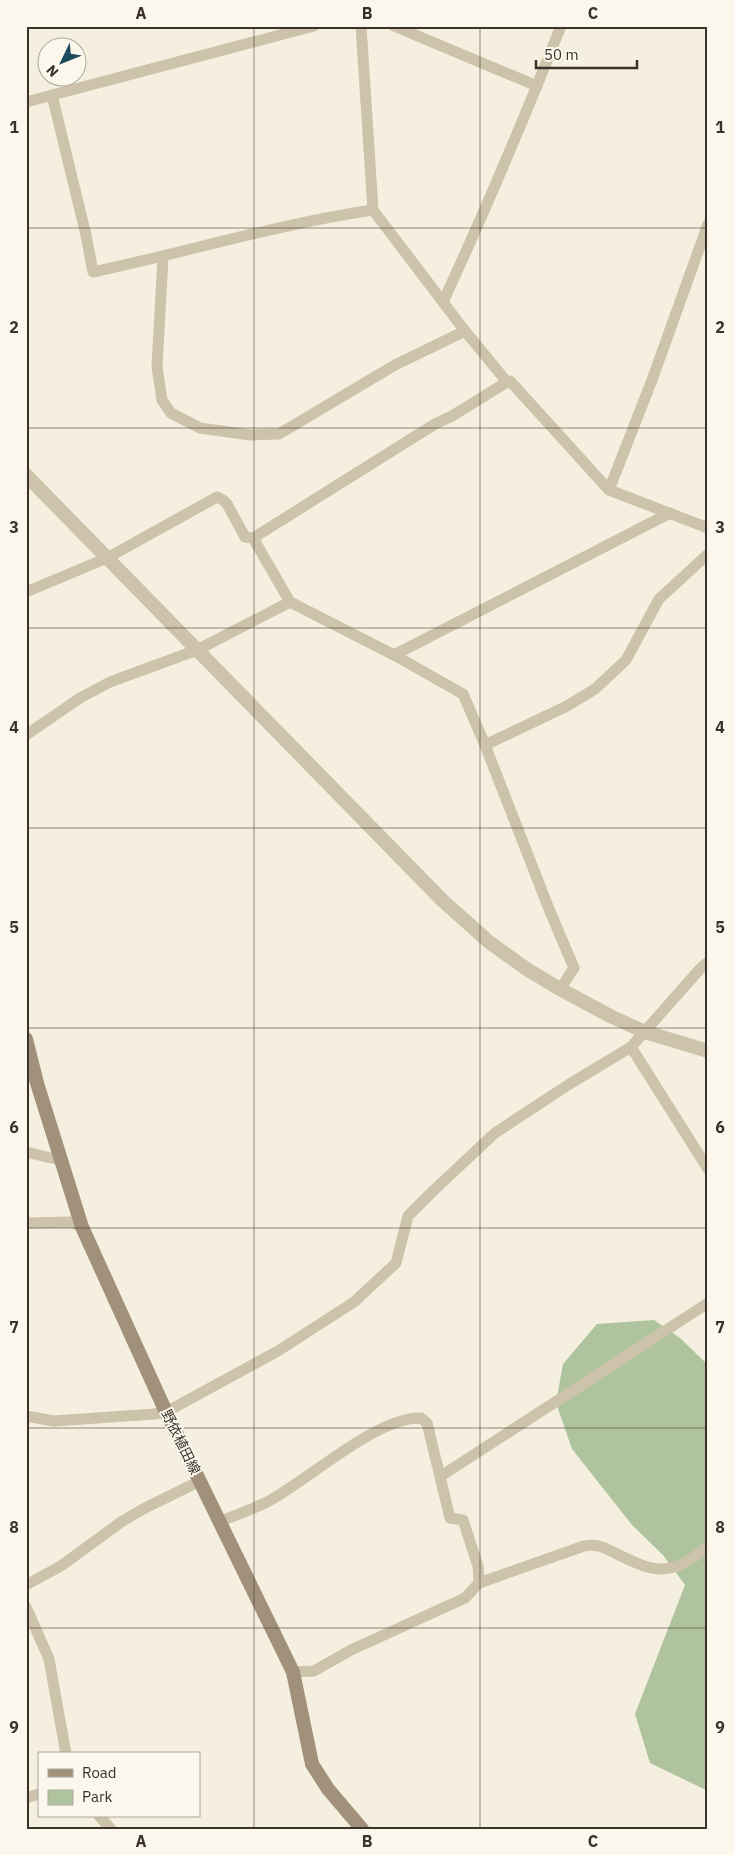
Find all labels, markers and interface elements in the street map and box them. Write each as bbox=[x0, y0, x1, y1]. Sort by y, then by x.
text: A bbox=[136, 3, 147, 23]
text: B bbox=[362, 3, 373, 23]
text: C bbox=[588, 3, 598, 23]
north arrow bbox=[38, 38, 88, 88]
scale bar bbox=[536, 38, 638, 70]
text: 50 m bbox=[544, 45, 579, 64]
text: N bbox=[42, 61, 63, 81]
text: 1 bbox=[9, 117, 19, 137]
text: 1 bbox=[715, 117, 725, 137]
text: 2 bbox=[9, 317, 19, 337]
text: 2 bbox=[715, 317, 725, 337]
text: 3 bbox=[9, 517, 19, 537]
text: 3 bbox=[715, 517, 725, 537]
text: 4 bbox=[9, 717, 19, 737]
text: 4 bbox=[715, 717, 725, 737]
text: 5 bbox=[9, 917, 19, 937]
text: 5 bbox=[715, 917, 725, 937]
text: 6 bbox=[9, 1117, 19, 1137]
text: 6 bbox=[715, 1117, 725, 1137]
text: 7 bbox=[9, 1317, 19, 1337]
text: 7 bbox=[715, 1317, 725, 1337]
street label: 野依植田線 bbox=[158, 1407, 204, 1477]
text: 8 bbox=[9, 1517, 19, 1537]
text: 8 bbox=[715, 1517, 725, 1537]
text: 9 bbox=[9, 1717, 19, 1737]
text: 9 bbox=[715, 1717, 725, 1737]
legend bbox=[38, 1752, 200, 1818]
text: Road bbox=[82, 1763, 117, 1782]
text: Park bbox=[82, 1787, 112, 1806]
text: A bbox=[136, 1831, 147, 1851]
text: B bbox=[362, 1831, 373, 1851]
text: C bbox=[588, 1831, 598, 1851]

